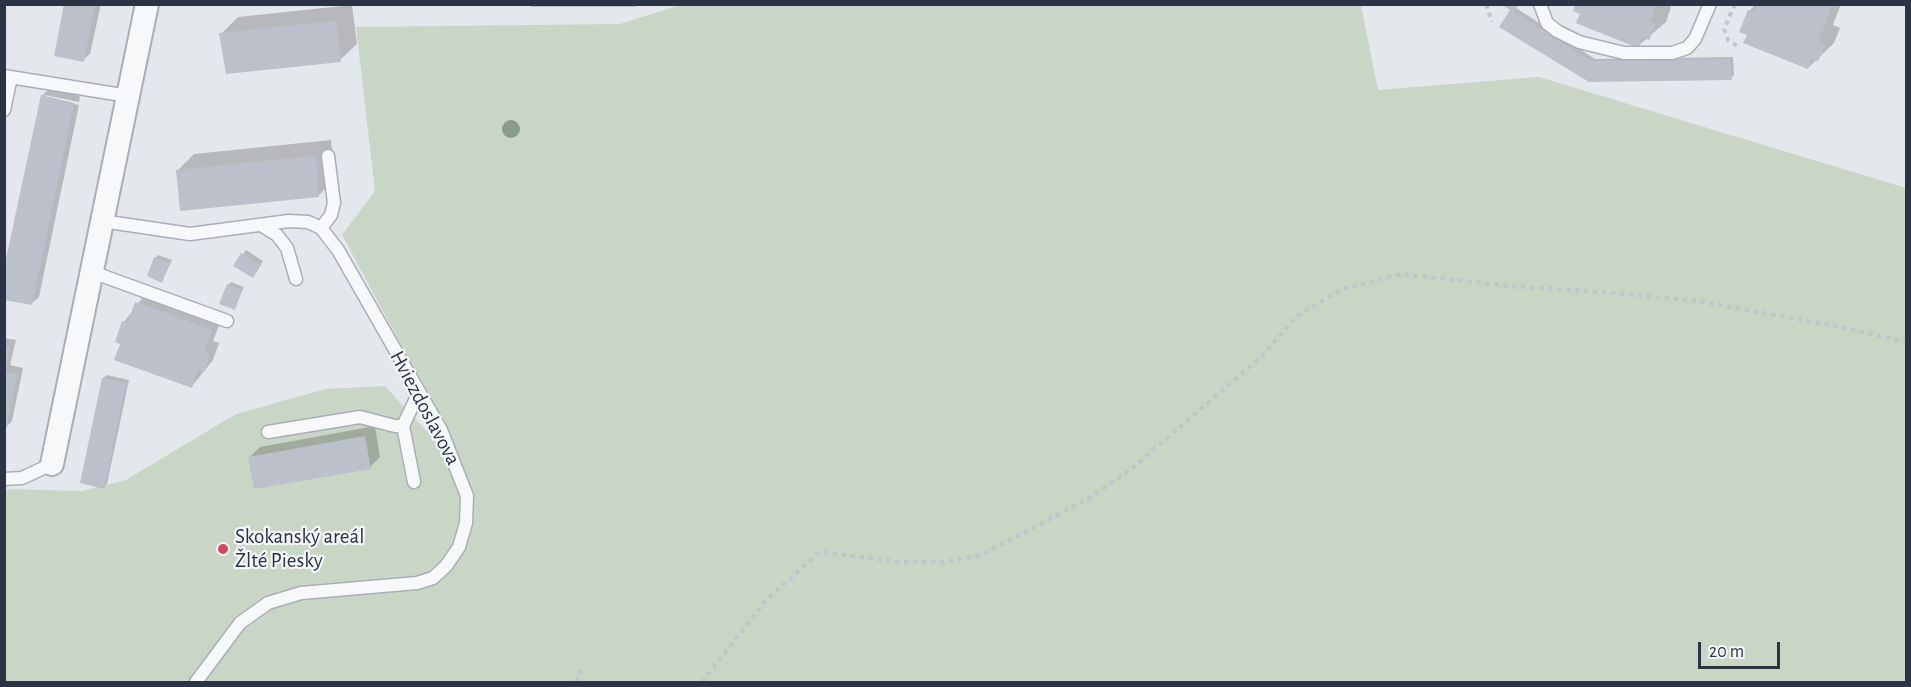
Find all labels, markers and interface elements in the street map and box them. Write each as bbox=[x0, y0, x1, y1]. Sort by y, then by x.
street label: Hviezdoslavova bbox=[384, 346, 466, 470]
place label: Skokanský areál Žlté Piesky bbox=[235, 524, 364, 574]
marker: Skokanský areál Žlté Piesky bbox=[216, 542, 230, 556]
scale bar bbox=[1701, 630, 1784, 668]
text: 20 m bbox=[1709, 643, 1744, 661]

